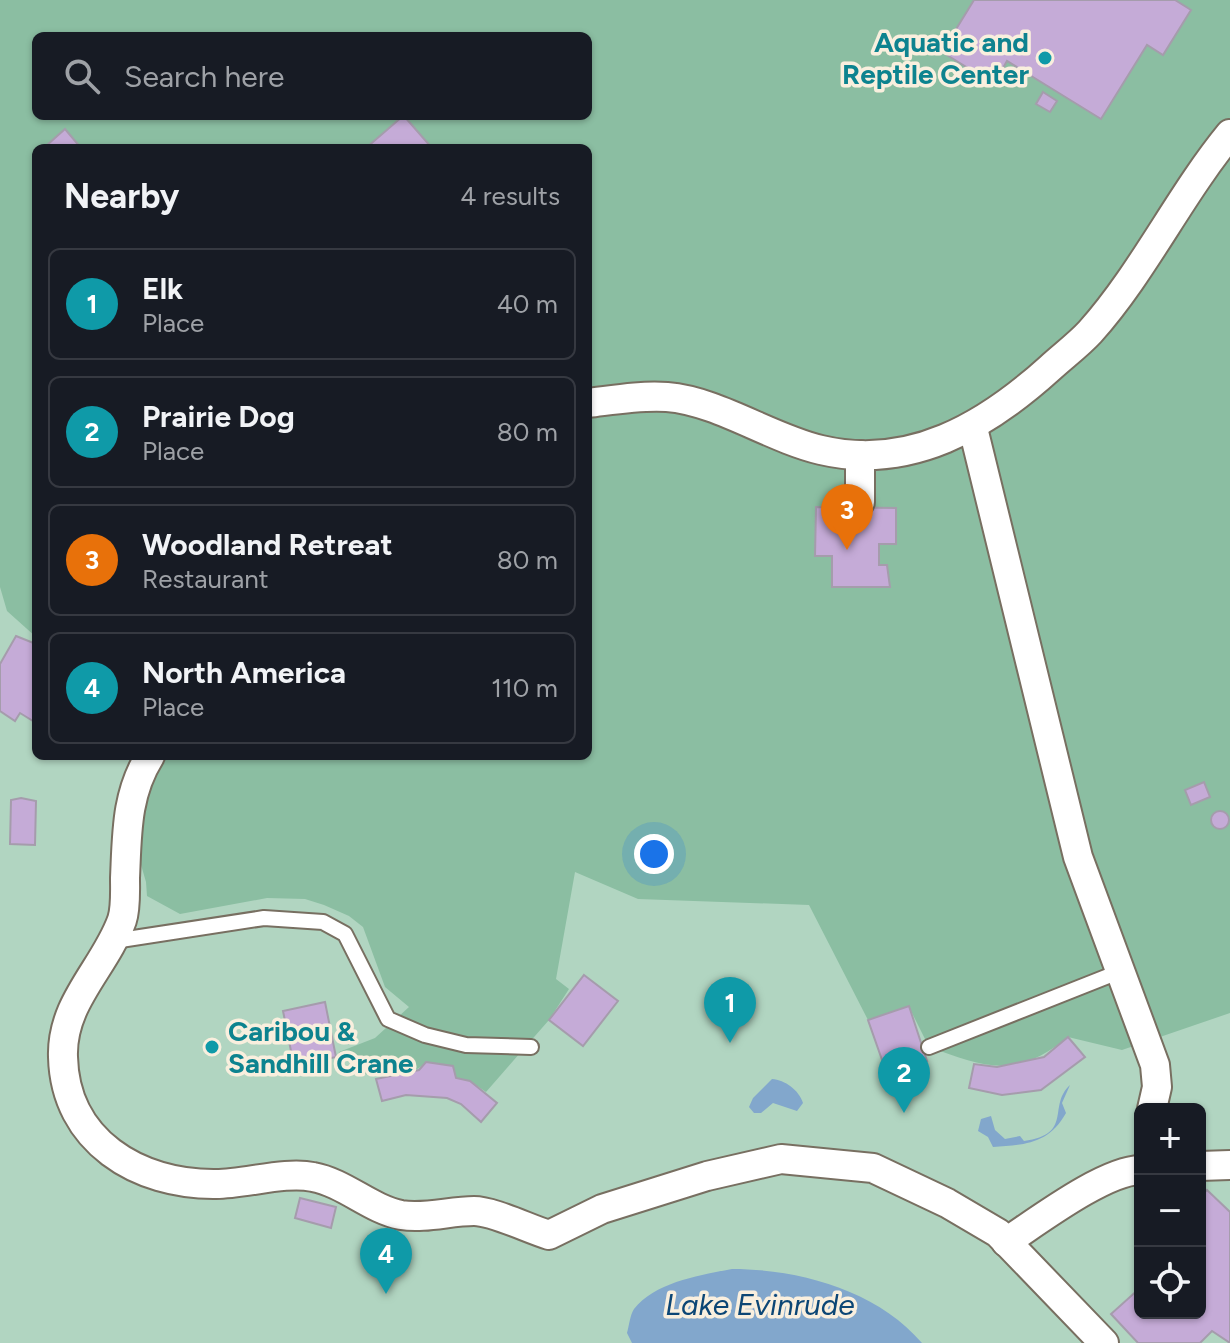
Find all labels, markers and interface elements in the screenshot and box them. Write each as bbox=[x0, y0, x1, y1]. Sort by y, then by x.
place label: Aquatic and Reptile Center bbox=[842, 25, 1029, 91]
search box bbox=[32, 32, 592, 120]
marker: Aquatic and Reptile Center bbox=[1036, 49, 1054, 67]
icon: search bbox=[60, 54, 104, 98]
text: Search here bbox=[124, 58, 284, 95]
text: Nearby bbox=[64, 176, 179, 217]
text: 4 results bbox=[460, 180, 560, 212]
text: Elk bbox=[142, 270, 183, 307]
text: 1 bbox=[87, 288, 97, 320]
text: 40 m bbox=[497, 288, 558, 320]
text: Place bbox=[142, 307, 204, 339]
text: Prairie Dog bbox=[142, 398, 295, 435]
text: 2 bbox=[84, 416, 100, 448]
text: 80 m bbox=[497, 416, 558, 448]
text: Place bbox=[142, 435, 204, 467]
pin: 3 bbox=[821, 484, 873, 550]
text: Woodland Retreat bbox=[142, 526, 392, 563]
text: 3 bbox=[85, 544, 99, 576]
text: 80 m bbox=[497, 544, 558, 576]
text: Restaurant bbox=[142, 563, 269, 595]
text: North America bbox=[142, 654, 346, 691]
text: 4 bbox=[84, 672, 100, 704]
text: 110 m bbox=[491, 672, 558, 704]
text: Place bbox=[142, 691, 204, 723]
your location bbox=[634, 834, 674, 874]
pin: 1 bbox=[704, 977, 756, 1043]
place label: Caribou & Sandhill Crane bbox=[228, 1014, 413, 1080]
marker: Caribou & Sandhill Crane bbox=[203, 1038, 221, 1056]
pin: 2 bbox=[878, 1047, 930, 1113]
map controls bbox=[1134, 1103, 1206, 1319]
button: + bbox=[1134, 1103, 1206, 1175]
button: − bbox=[1134, 1175, 1206, 1247]
pin: 4 bbox=[360, 1228, 412, 1294]
button: locate bbox=[1134, 1247, 1206, 1319]
water label: Lake Evinrude bbox=[665, 1286, 855, 1323]

